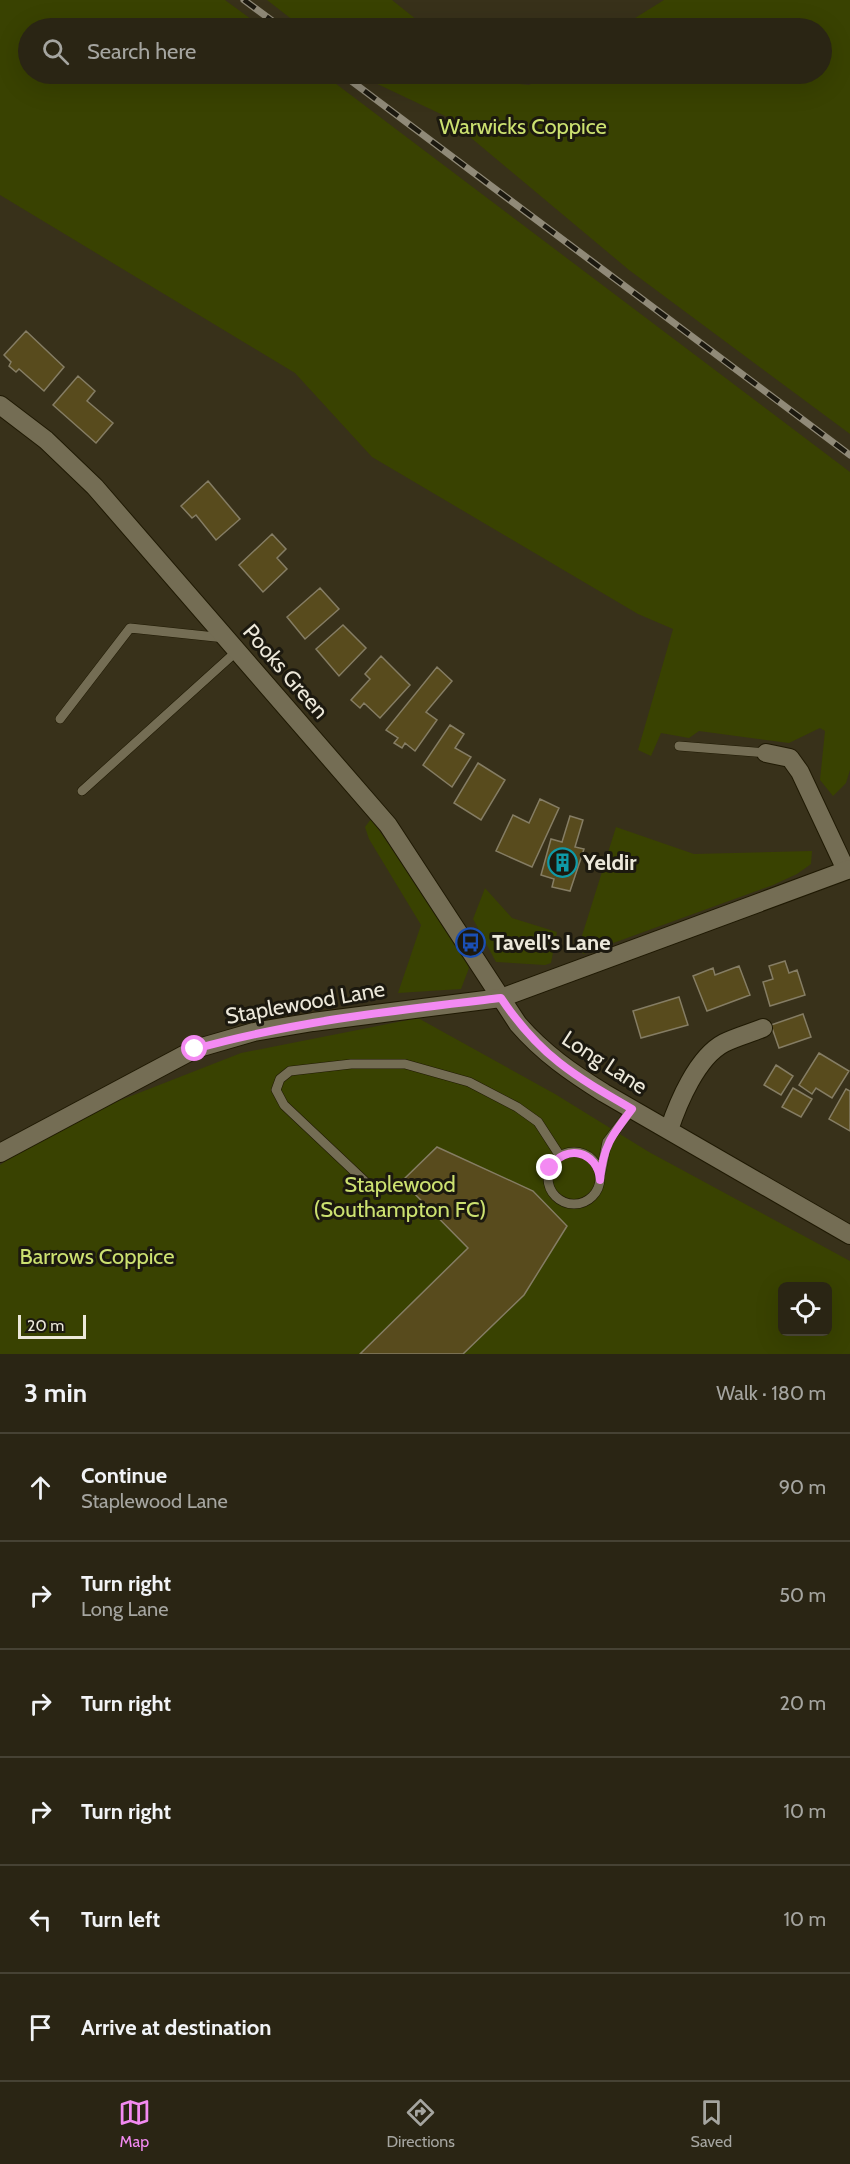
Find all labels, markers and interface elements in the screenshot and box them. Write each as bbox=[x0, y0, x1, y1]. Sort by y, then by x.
search box bbox=[18, 18, 832, 84]
icon: search bbox=[39, 35, 72, 68]
text: Search here bbox=[87, 38, 196, 65]
park label: Warwicks Coppice bbox=[439, 113, 607, 140]
street label: Pooks Green bbox=[237, 618, 334, 724]
building icon: Yeldir bbox=[546, 846, 578, 878]
place label: Yeldir bbox=[582, 849, 637, 876]
bus stop icon: Tavell's Lane bbox=[455, 926, 487, 958]
place label: Tavell's Lane bbox=[492, 929, 611, 956]
street label: Staplewood Lane bbox=[223, 975, 387, 1030]
street label: Long Lane bbox=[557, 1025, 652, 1100]
route start bbox=[181, 1035, 207, 1061]
route end bbox=[536, 1154, 562, 1180]
park label: Staplewood (Southampton FC) bbox=[314, 1171, 486, 1223]
park label: Barrows Coppice bbox=[20, 1243, 174, 1270]
map controls bbox=[778, 1282, 832, 1336]
button: locate bbox=[778, 1282, 832, 1336]
scale bar bbox=[18, 1312, 86, 1340]
text: 20 m bbox=[27, 1316, 64, 1335]
text: 3 min bbox=[24, 1377, 87, 1409]
text: Walk · 180 m bbox=[716, 1381, 826, 1405]
text: Continue bbox=[81, 1462, 167, 1489]
icon: ahead bbox=[24, 1471, 57, 1504]
text: 90 m bbox=[779, 1475, 826, 1499]
text: Staplewood Lane bbox=[81, 1489, 228, 1513]
text: Turn right bbox=[81, 1570, 171, 1597]
icon: right bbox=[24, 1579, 57, 1612]
text: 50 m bbox=[779, 1583, 826, 1607]
text: Long Lane bbox=[81, 1597, 169, 1621]
icon: right bbox=[24, 1687, 57, 1720]
text: Turn right bbox=[81, 1690, 171, 1717]
text: 20 m bbox=[780, 1691, 826, 1715]
icon: right bbox=[24, 1795, 57, 1828]
text: Turn right bbox=[81, 1798, 171, 1825]
text: 10 m bbox=[783, 1799, 826, 1823]
icon: left bbox=[24, 1903, 57, 1936]
text: Turn left bbox=[81, 1906, 160, 1933]
text: 10 m bbox=[783, 1907, 826, 1931]
icon: arrive bbox=[24, 2011, 57, 2044]
text: Arrive at destination bbox=[81, 2014, 271, 2041]
tab: Map bbox=[118, 2096, 151, 2151]
tab: Directions bbox=[387, 2096, 455, 2151]
tab: Saved bbox=[691, 2096, 732, 2151]

